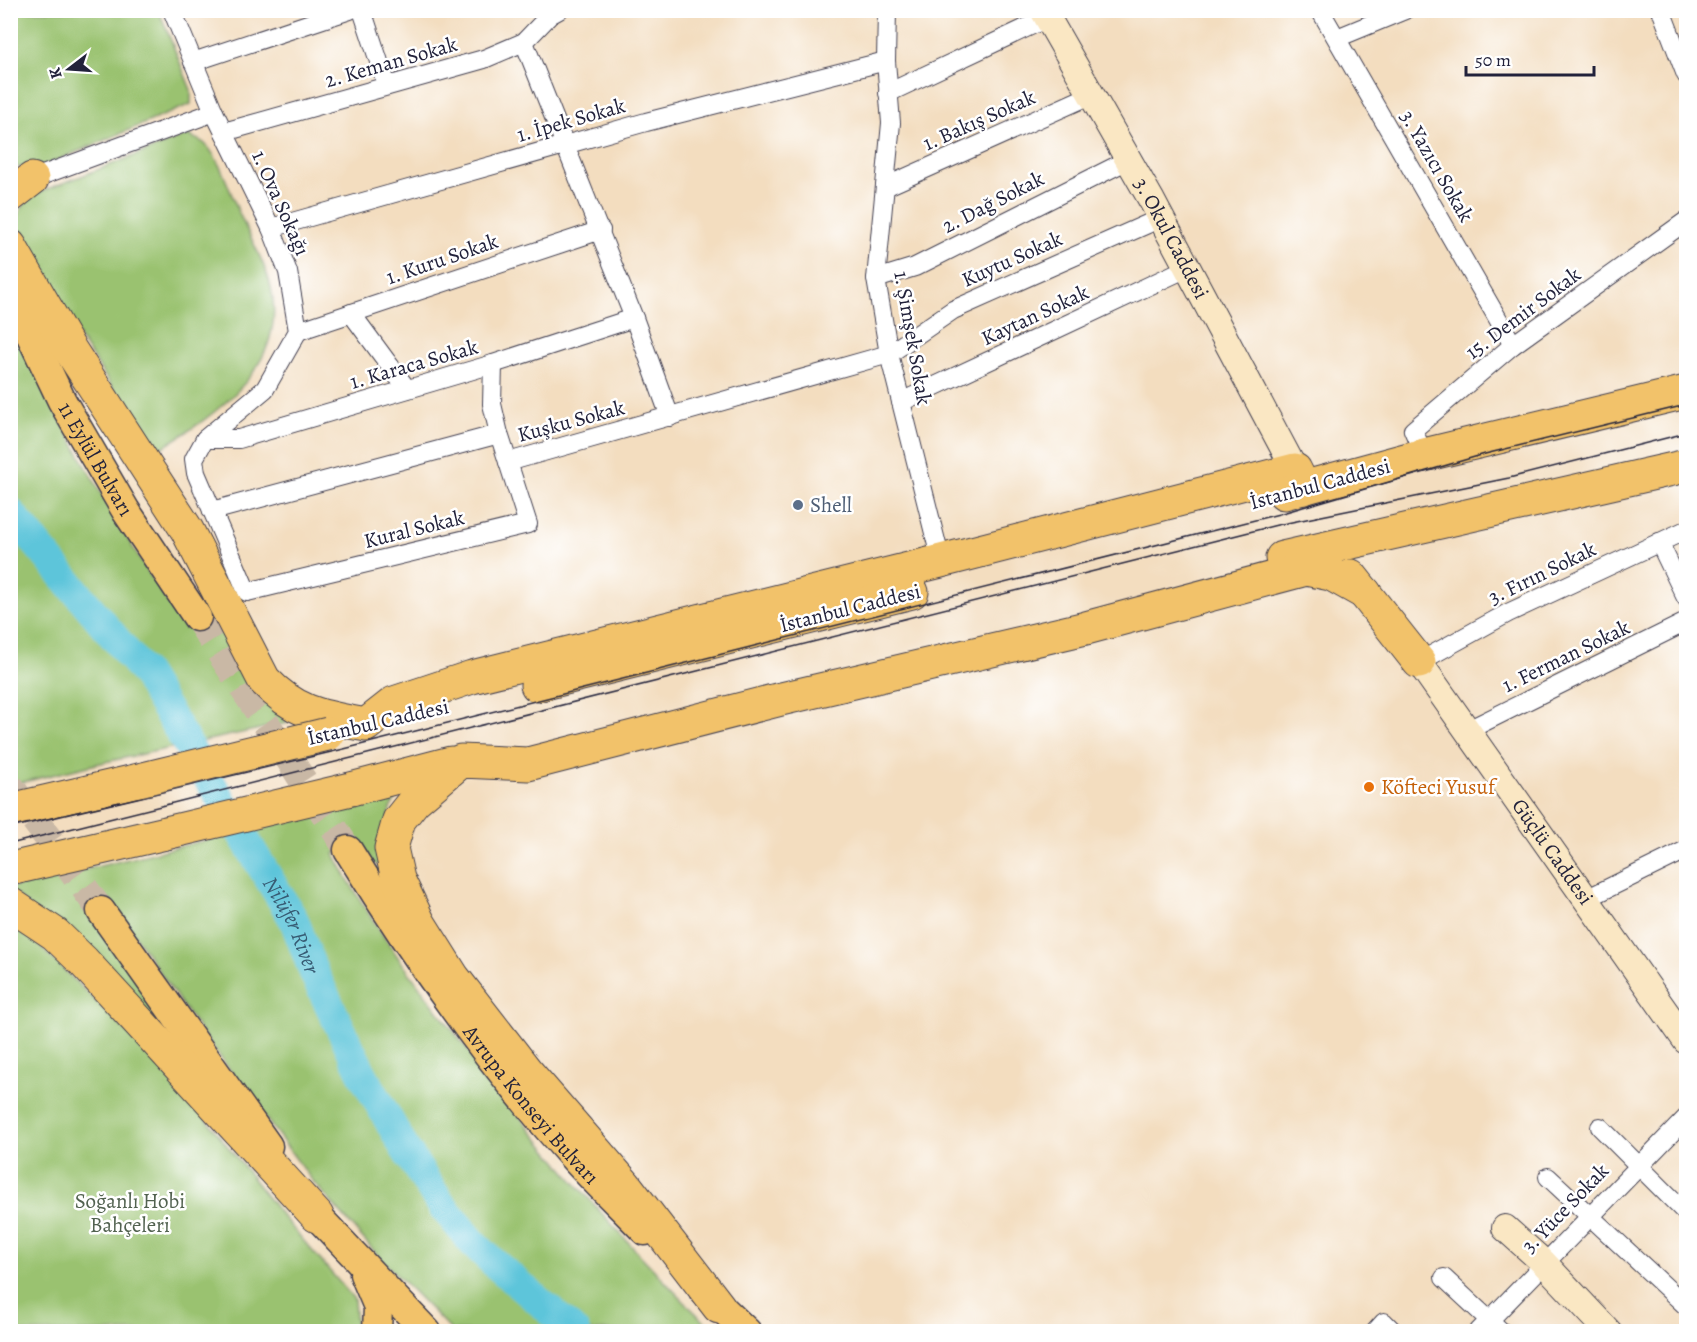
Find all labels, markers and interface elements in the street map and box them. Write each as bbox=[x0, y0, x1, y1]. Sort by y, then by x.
street label: 2. Keman Sokak bbox=[322, 30, 461, 94]
north arrow bbox=[39, 39, 99, 99]
scale bar bbox=[1466, 39, 1594, 77]
text: 50 m bbox=[1475, 48, 1511, 72]
text: K bbox=[43, 64, 68, 81]
street label: 1. Bakış Sokak bbox=[918, 83, 1040, 157]
street label: 1. İpek Sokak bbox=[514, 91, 629, 149]
street label: 3. Yazıcı Sokak bbox=[1394, 105, 1481, 227]
street label: 1. Ova Sokağı bbox=[245, 146, 317, 260]
street label: 2. Dağ Sokak bbox=[937, 164, 1049, 240]
street label: 3. Okul Caddesi bbox=[1128, 172, 1216, 304]
street label: Kuytu Sokak bbox=[957, 224, 1067, 294]
street label: 1. Kuru Sokak bbox=[382, 227, 502, 291]
street label: 15. Demir Sokak bbox=[1460, 260, 1587, 366]
street label: 1. Şimşek Sokak bbox=[887, 269, 939, 408]
street label: Kaytan Sokak bbox=[977, 278, 1094, 352]
street label: 1. Karaca Sokak bbox=[347, 332, 482, 396]
street label: Kuşku Sokak bbox=[514, 393, 628, 449]
street label: 11 Eylül Bulvarı bbox=[52, 397, 140, 522]
street label: İstanbul Caddesi bbox=[1247, 452, 1393, 516]
place label: Shell bbox=[810, 491, 852, 519]
marker: Shell bbox=[791, 498, 805, 512]
street label: Kural Sokak bbox=[361, 503, 468, 555]
street label: 3. Fırın Sokak bbox=[1483, 535, 1601, 611]
street label: İstanbul Caddesi bbox=[777, 577, 924, 639]
street label: 1. Ferman Sokak bbox=[1497, 613, 1635, 699]
street label: İstanbul Caddesi bbox=[304, 692, 452, 752]
place label: Köfteci Yusuf bbox=[1381, 773, 1498, 801]
marker: Köfteci Yusuf bbox=[1362, 780, 1376, 794]
street label: Güçlü Caddesi bbox=[1505, 793, 1600, 910]
water label: Nilüfer River bbox=[255, 871, 327, 979]
street label: Avrupa Konseyi Bulvarı bbox=[456, 1018, 605, 1191]
street label: 3. Yüce Sokak bbox=[1515, 1157, 1615, 1259]
park label: Soğanlı Hobi Bahçeleri bbox=[75, 1187, 185, 1239]

